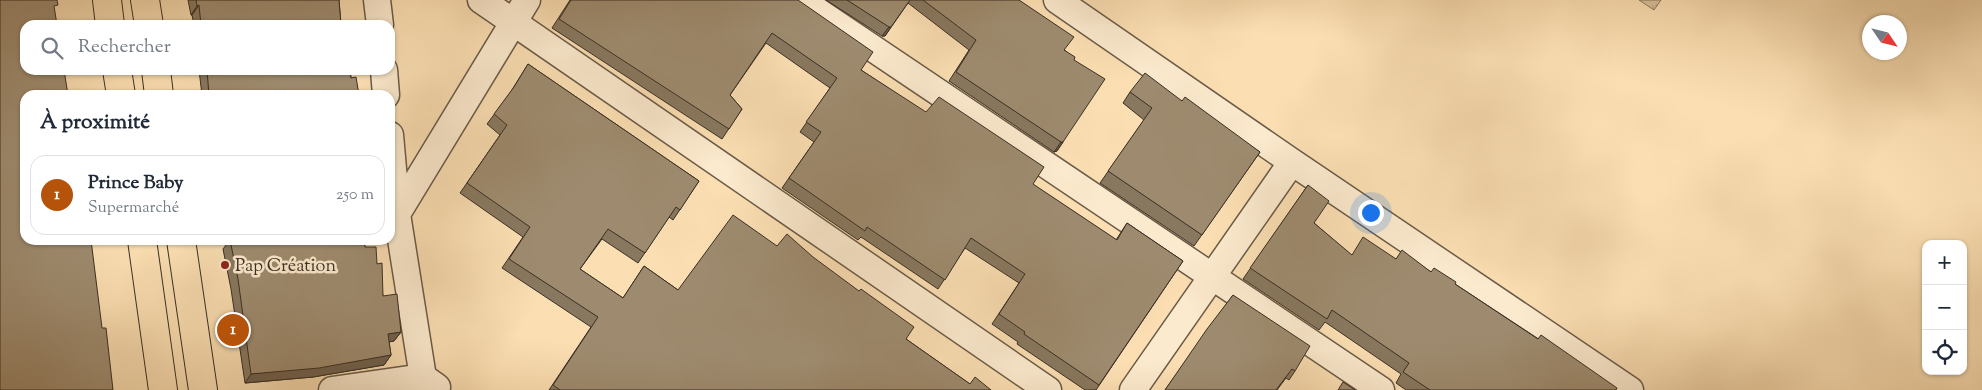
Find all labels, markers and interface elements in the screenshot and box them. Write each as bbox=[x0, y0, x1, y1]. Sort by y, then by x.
north arrow bbox=[1862, 15, 1907, 60]
search box bbox=[20, 20, 395, 75]
icon: search bbox=[38, 34, 66, 62]
text: Rechercher bbox=[78, 34, 171, 61]
text: À proximité bbox=[40, 108, 150, 138]
text: Prince Baby bbox=[88, 170, 183, 197]
text: 1 bbox=[54, 184, 60, 207]
text: 250 m bbox=[336, 184, 374, 207]
text: Supermarché bbox=[88, 197, 179, 220]
your location bbox=[1358, 200, 1384, 226]
map controls bbox=[1922, 240, 1967, 375]
button: + bbox=[1922, 240, 1967, 285]
place label: Pap Création bbox=[235, 254, 336, 280]
marker: Pap Création bbox=[219, 259, 231, 271]
button: − bbox=[1922, 285, 1967, 330]
pin: 1 bbox=[217, 311, 249, 349]
button: locate bbox=[1922, 330, 1967, 375]

